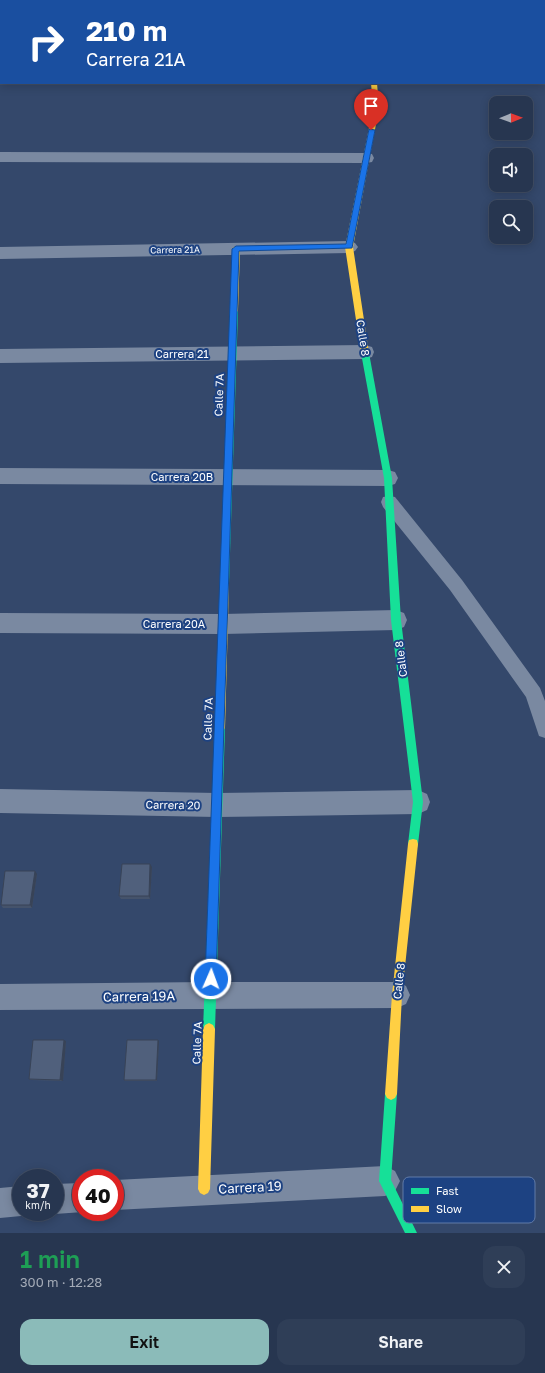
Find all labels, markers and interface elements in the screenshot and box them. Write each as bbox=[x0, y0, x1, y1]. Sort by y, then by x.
text: 210 m bbox=[86, 14, 167, 47]
icon: right bbox=[20, 16, 72, 68]
text: Carrera 21A bbox=[86, 48, 185, 70]
pin bbox=[354, 89, 388, 130]
icon: arrive bbox=[360, 95, 382, 117]
north arrow bbox=[489, 96, 533, 140]
map controls bbox=[489, 96, 533, 244]
button: sound bbox=[489, 148, 533, 192]
button: search bbox=[489, 200, 533, 244]
street label: Carrera 21A bbox=[150, 244, 200, 255]
street label: Calle 8 bbox=[354, 319, 373, 357]
street label: Carrera 21 bbox=[155, 347, 209, 360]
street label: Calle 7A bbox=[211, 373, 226, 417]
street label: Carrera 20B bbox=[151, 470, 213, 483]
street label: Carrera 20A bbox=[143, 617, 206, 630]
street label: Calle 8 bbox=[392, 640, 409, 678]
street label: Calle 7A bbox=[200, 697, 215, 741]
street label: Carrera 20 bbox=[145, 798, 201, 811]
position arrow bbox=[190, 958, 232, 1000]
street label: Calle 8 bbox=[390, 962, 407, 1000]
street label: Carrera 19A bbox=[103, 987, 175, 1005]
street label: Calle 7A bbox=[189, 1021, 204, 1065]
speed limit sign: 40 bbox=[72, 1169, 124, 1221]
street label: Carrera 19 bbox=[218, 1177, 282, 1197]
legend bbox=[403, 1177, 535, 1223]
text: 37 bbox=[26, 1178, 50, 1202]
text: Fast bbox=[436, 1184, 459, 1197]
text: km/h bbox=[25, 1199, 51, 1211]
text: Slow bbox=[436, 1202, 462, 1215]
text: 1 min bbox=[20, 1244, 80, 1273]
button: close bbox=[483, 1246, 525, 1288]
text: 300 m · 12:28 bbox=[20, 1274, 102, 1290]
button: Exit bbox=[20, 1319, 269, 1365]
button: Share bbox=[277, 1319, 525, 1365]

